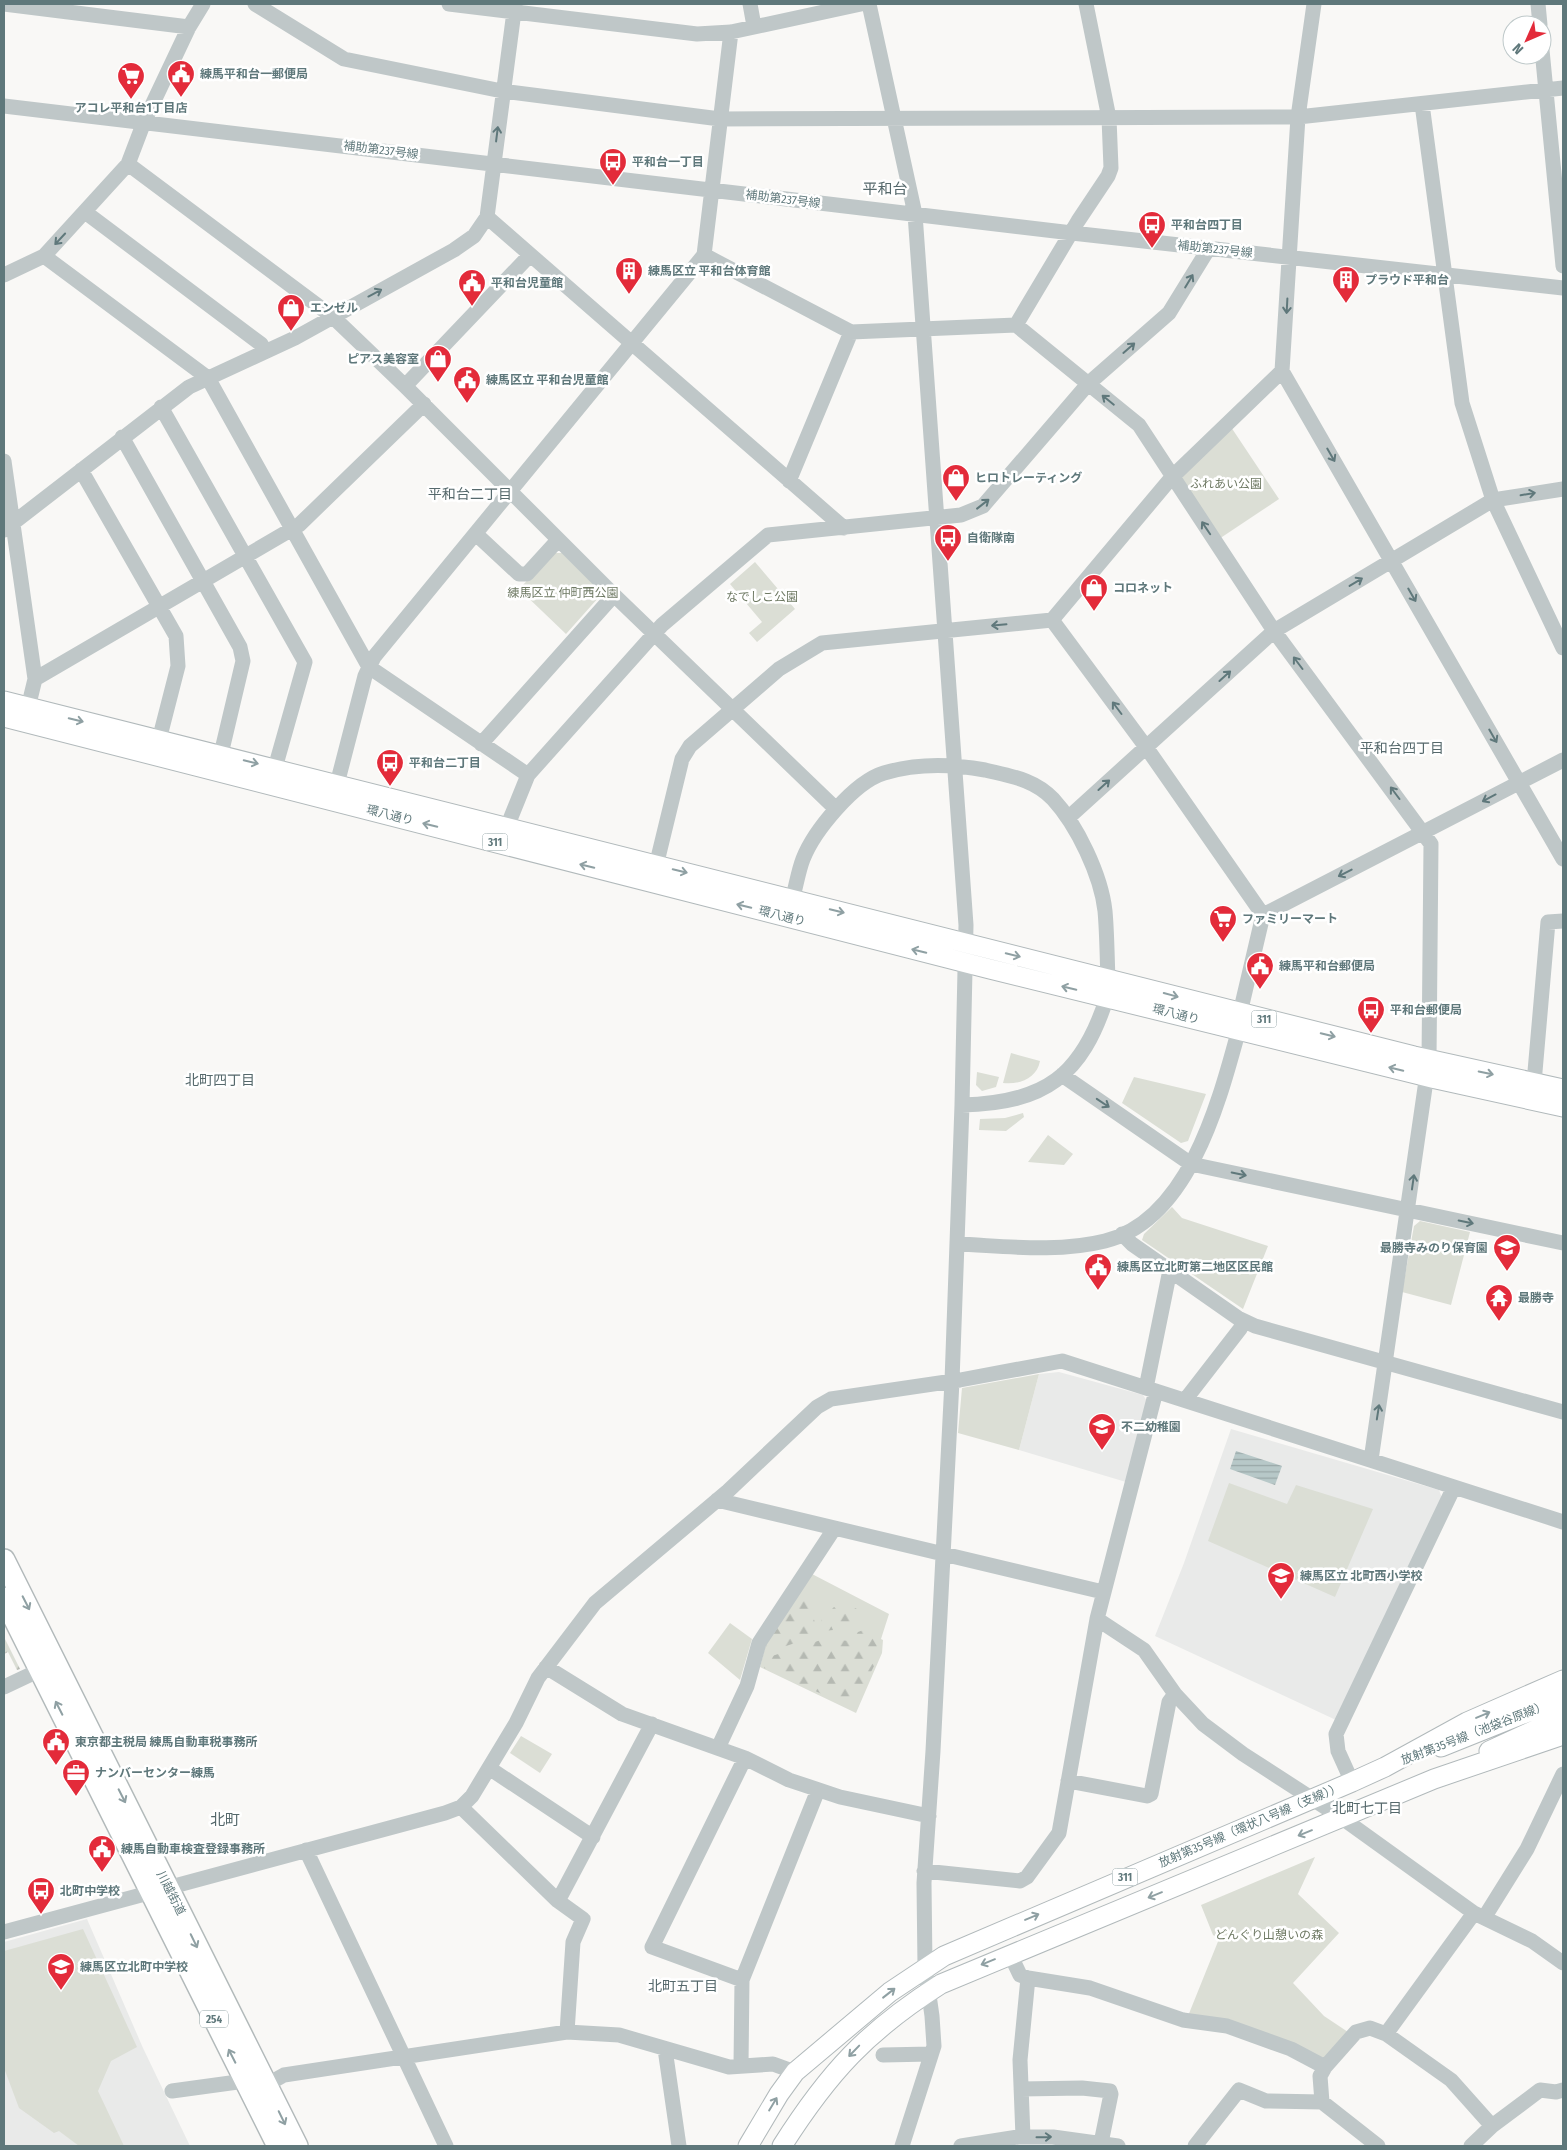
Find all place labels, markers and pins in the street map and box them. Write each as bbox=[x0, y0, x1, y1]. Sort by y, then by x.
public building icon: 練馬平和台一郵便局 bbox=[166, 59, 196, 98]
supermarket icon: アコレ平和台1丁目店 bbox=[116, 61, 146, 100]
place label: 練馬平和台一郵便局 bbox=[200, 67, 308, 81]
place label: アコレ平和台1丁目店 bbox=[74, 101, 188, 115]
bus stop icon: 平和台一丁目 bbox=[598, 147, 628, 186]
place label: 平和台一丁目 bbox=[632, 155, 704, 169]
bus stop icon: 平和台四丁目 bbox=[1137, 210, 1167, 249]
place label: 平和台四丁目 bbox=[1171, 218, 1243, 232]
building icon: 練馬区立 平和台体育館 bbox=[614, 256, 644, 295]
place label: 練馬区立 平和台体育館 bbox=[648, 264, 771, 278]
building icon: プラウド平和台 bbox=[1331, 265, 1361, 304]
public building icon: 平和台児童館 bbox=[457, 268, 487, 307]
place label: プラウド平和台 bbox=[1365, 273, 1449, 287]
place label: 平和台児童館 bbox=[491, 276, 563, 290]
shop icon: エンゼル bbox=[276, 293, 306, 332]
place label: エンゼル bbox=[310, 301, 358, 315]
shop icon: ピアス美容室 bbox=[423, 344, 453, 383]
place label: ピアス美容室 bbox=[347, 352, 419, 366]
public building icon: 練馬区立 平和台児童館 bbox=[452, 365, 482, 404]
place label: 練馬区立 平和台児童館 bbox=[486, 373, 609, 387]
shop icon: ヒロトレーティング bbox=[941, 463, 971, 502]
place label: ヒロトレーティング bbox=[975, 471, 1082, 485]
bus stop icon: 自衛隊南 bbox=[933, 523, 963, 562]
place label: 自衛隊南 bbox=[967, 531, 1015, 545]
shop icon: コロネット bbox=[1079, 573, 1109, 612]
place label: コロネット bbox=[1113, 581, 1173, 595]
bus stop icon: 平和台二丁目 bbox=[375, 748, 405, 787]
place label: 平和台二丁目 bbox=[409, 756, 481, 770]
supermarket icon: ファミリーマート bbox=[1208, 904, 1238, 943]
place label: ファミリーマート bbox=[1242, 912, 1338, 926]
public building icon: 練馬平和台郵便局 bbox=[1245, 951, 1275, 990]
place label: 練馬平和台郵便局 bbox=[1279, 959, 1375, 973]
bus stop icon: 平和台郵便局 bbox=[1356, 995, 1386, 1034]
place label: 平和台郵便局 bbox=[1390, 1003, 1462, 1017]
school or university icon: 最勝寺みのり保育園 bbox=[1492, 1233, 1522, 1272]
place label: 最勝寺みのり保育園 bbox=[1380, 1241, 1488, 1255]
public building icon: 練馬区立北町第二地区区民館 bbox=[1083, 1252, 1113, 1291]
place label: 練馬区立北町第二地区区民館 bbox=[1117, 1260, 1273, 1274]
temple icon: 最勝寺 bbox=[1484, 1283, 1514, 1322]
place label: 最勝寺 bbox=[1518, 1291, 1554, 1305]
school or university icon: 不二幼稚園 bbox=[1087, 1412, 1117, 1451]
place label: 不二幼稚園 bbox=[1121, 1420, 1181, 1434]
school or university icon: 練馬区立 北町西小学校 bbox=[1266, 1561, 1296, 1600]
place label: 練馬区立 北町西小学校 bbox=[1300, 1569, 1423, 1583]
public building icon: 東京都主税局 練馬自動車税事務所 bbox=[41, 1727, 71, 1766]
place label: 東京都主税局 練馬自動車税事務所 bbox=[75, 1735, 258, 1749]
office icon: ナンバーセンター練馬 bbox=[61, 1758, 91, 1797]
place label: ナンバーセンター練馬 bbox=[95, 1766, 215, 1780]
public building icon: 練馬自動車検査登録事務所 bbox=[87, 1834, 117, 1873]
place label: 練馬自動車検査登録事務所 bbox=[121, 1842, 265, 1856]
bus stop icon: 北町中学校 bbox=[26, 1876, 56, 1915]
place label: 北町中学校 bbox=[60, 1884, 120, 1898]
school or university icon: 練馬区立北町中学校 bbox=[46, 1952, 76, 1991]
place label: 練馬区立北町中学校 bbox=[80, 1960, 188, 1974]

